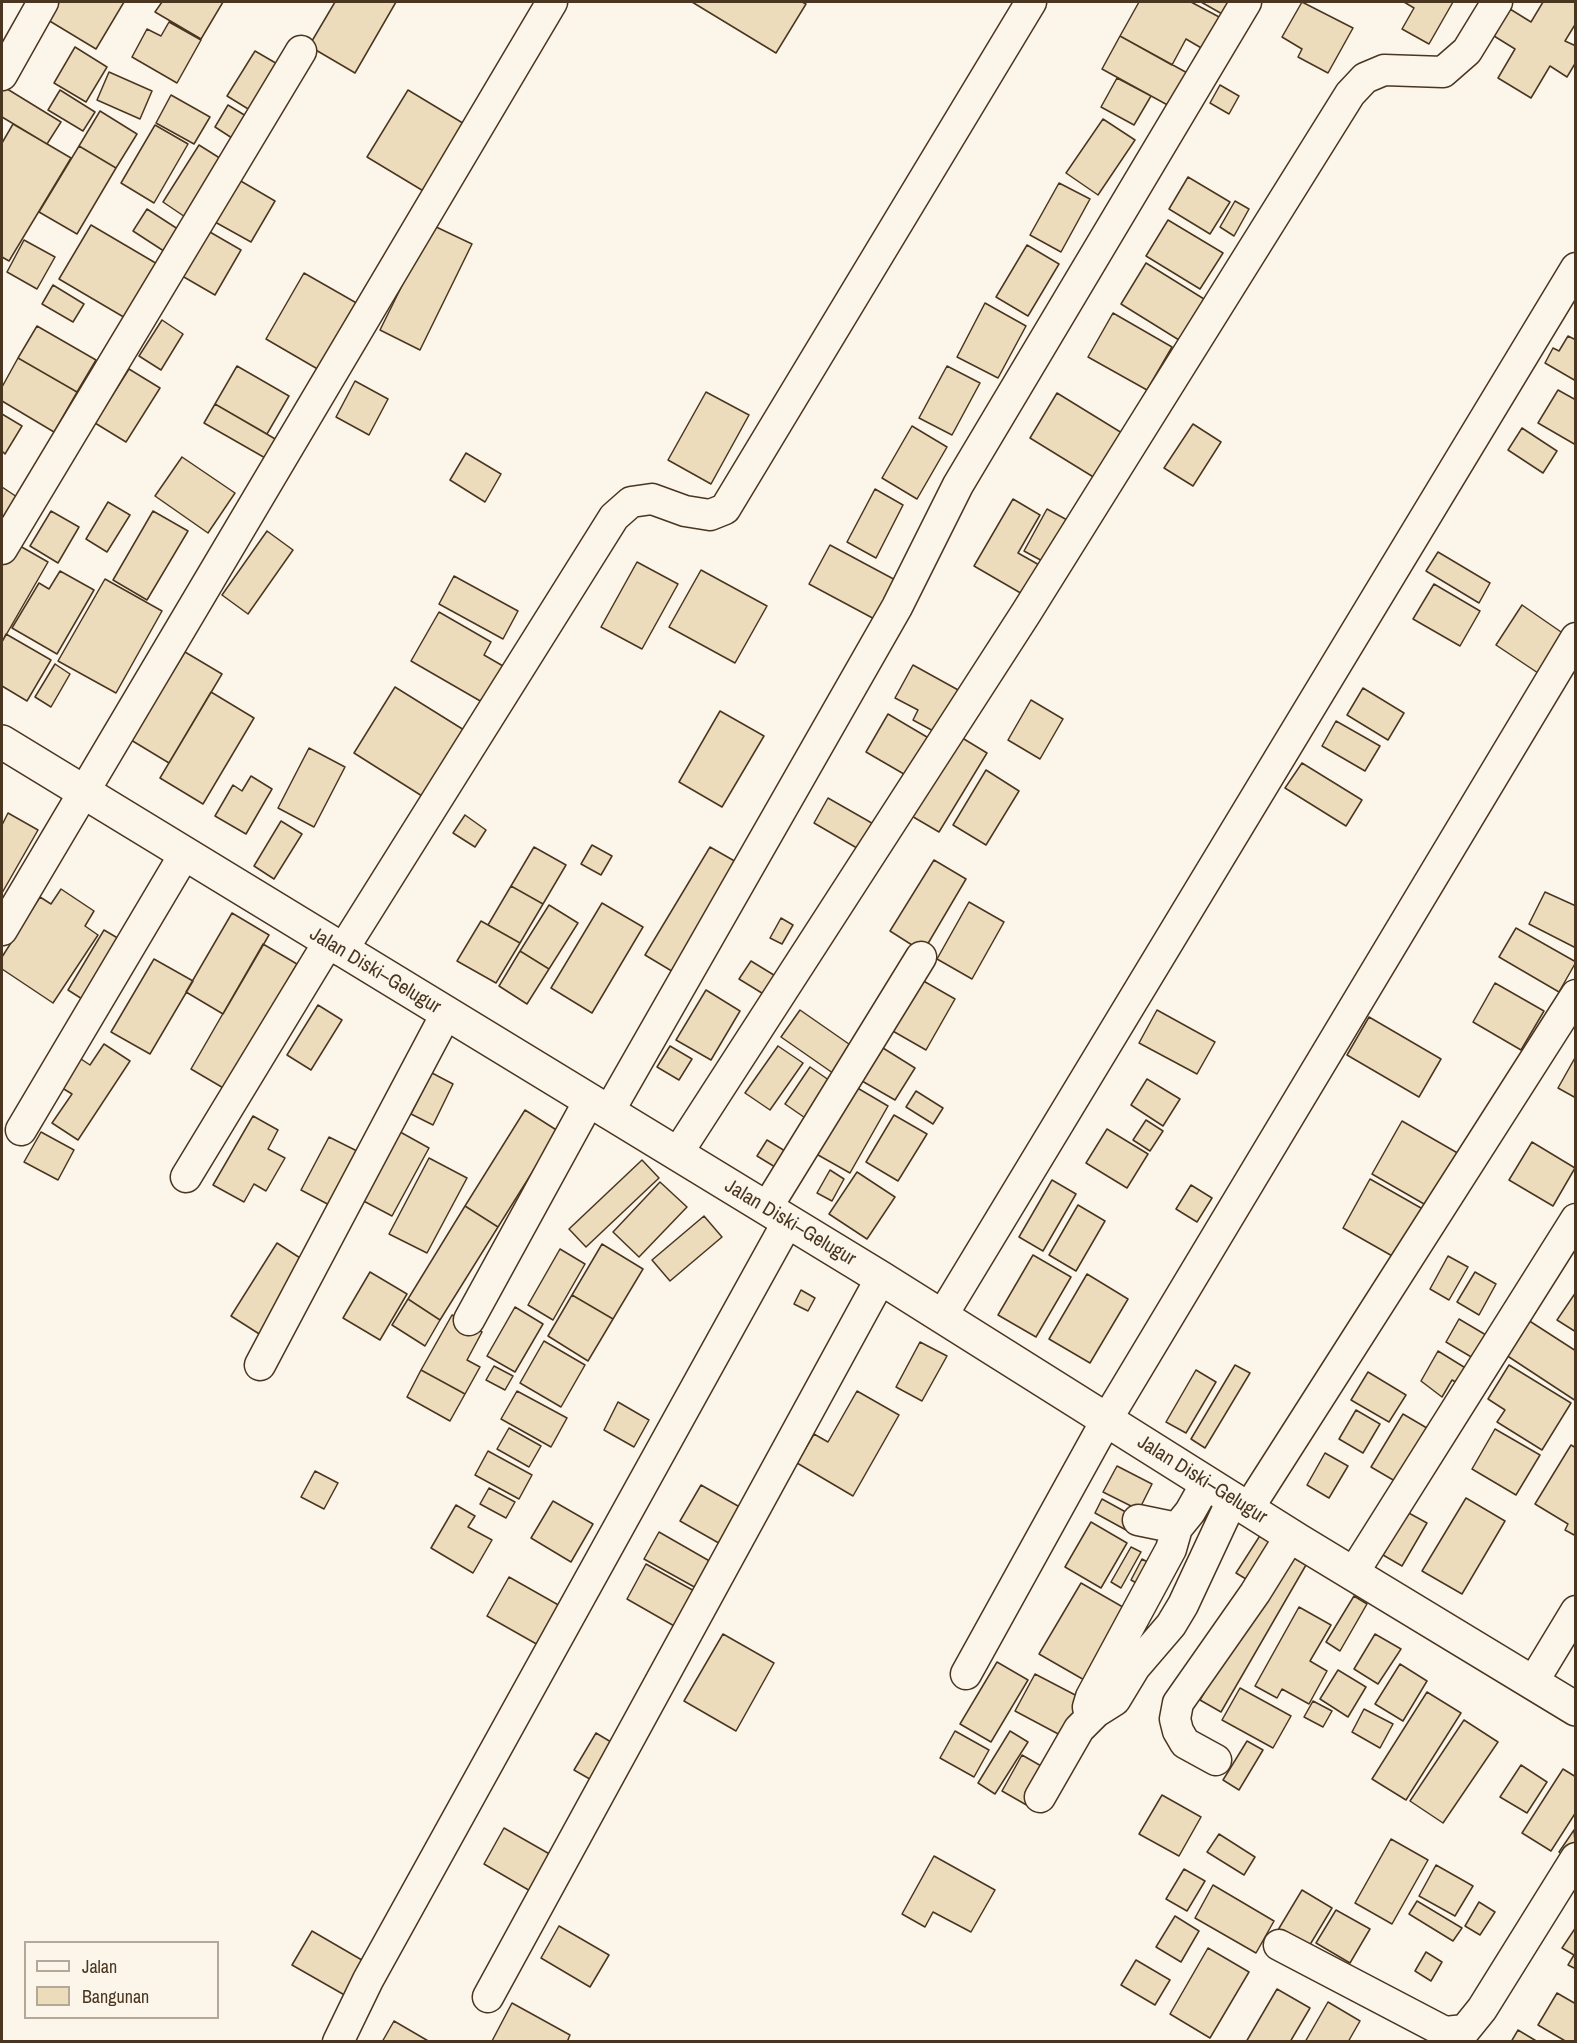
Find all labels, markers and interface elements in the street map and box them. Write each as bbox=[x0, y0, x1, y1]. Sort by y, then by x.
street label: Jalan Diski–Gelugur bbox=[305, 922, 445, 1020]
street label: Jalan Diski–Gelugur bbox=[720, 1174, 860, 1272]
street label: Jalan Diski–Gelugur bbox=[1133, 1430, 1271, 1530]
legend bbox=[24, 1941, 219, 2019]
text: Jalan bbox=[82, 1954, 117, 1979]
text: Bangunan bbox=[82, 1984, 149, 2009]

